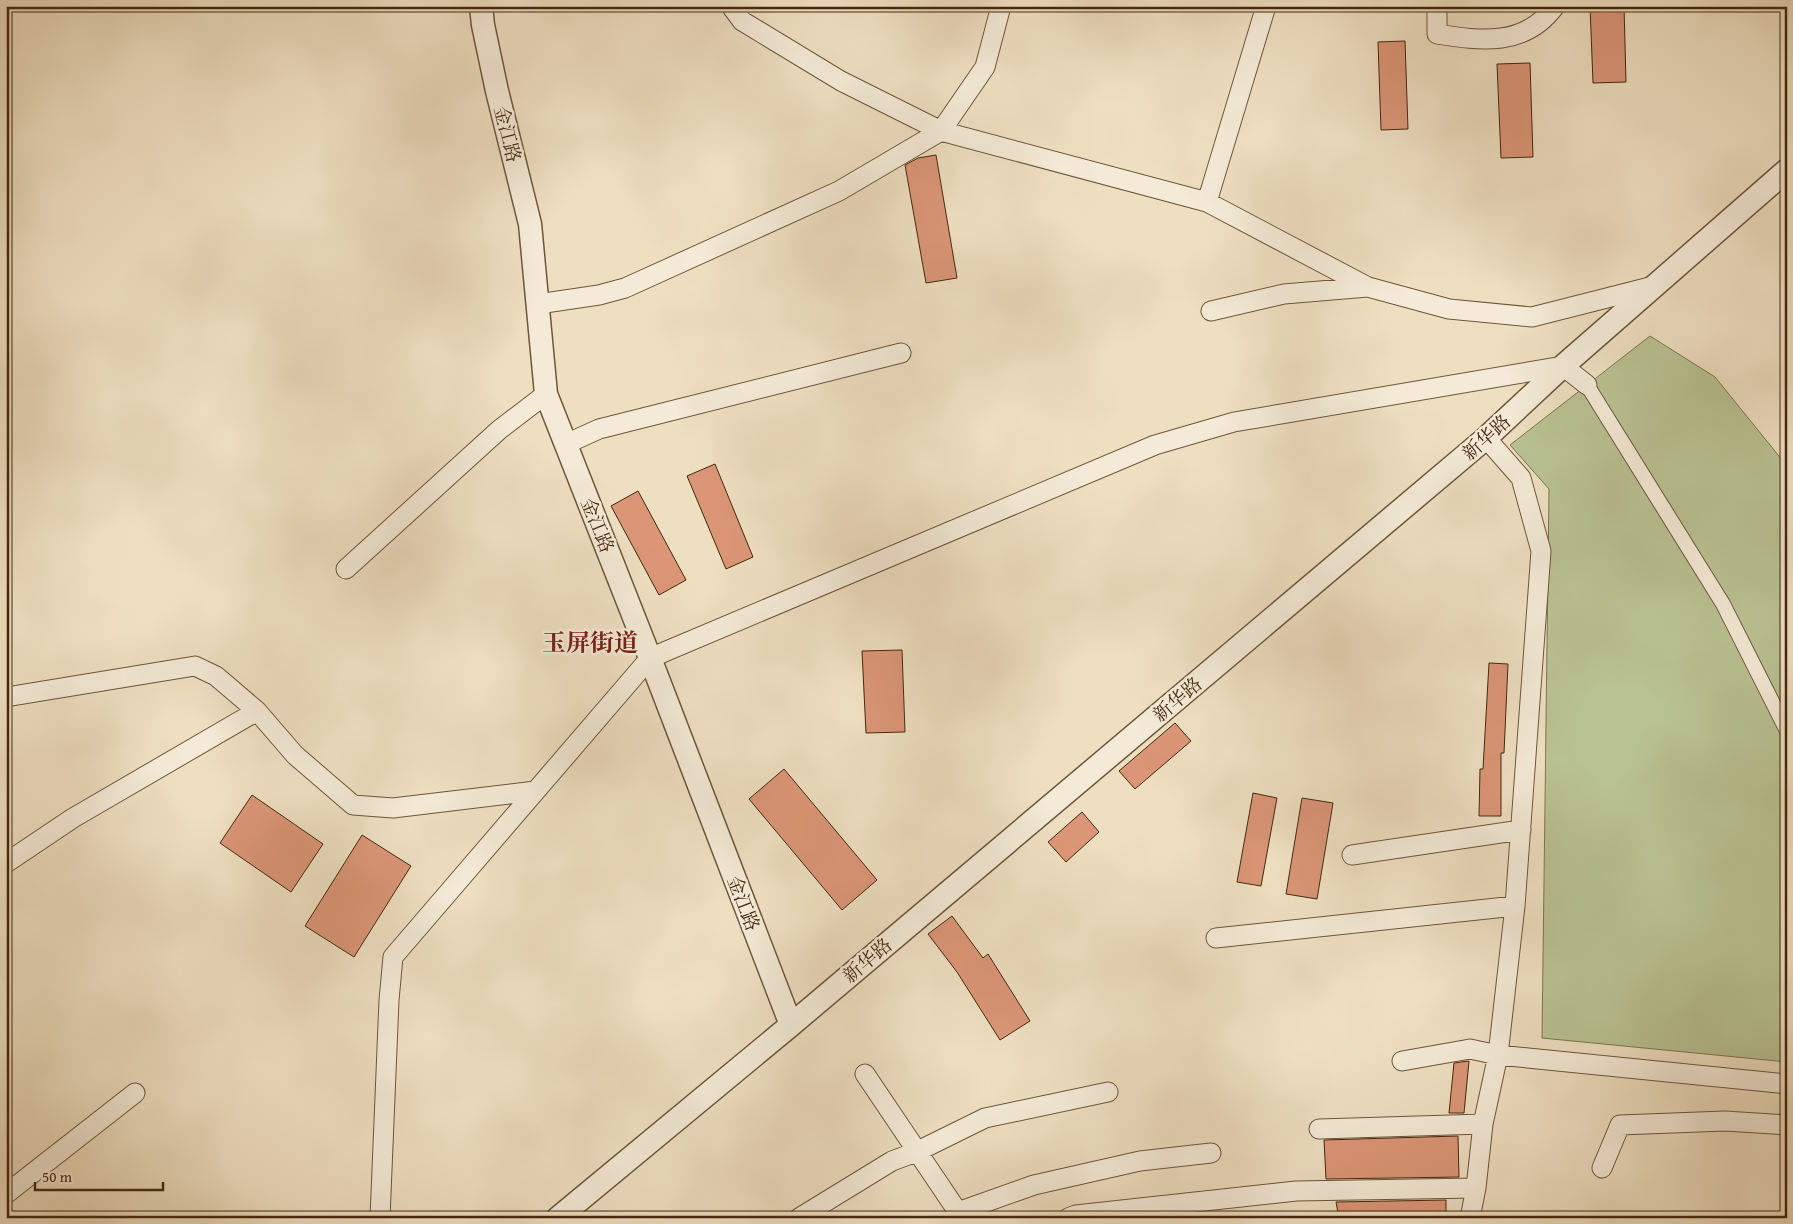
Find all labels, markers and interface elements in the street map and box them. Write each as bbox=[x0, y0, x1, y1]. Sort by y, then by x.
street label: 金江路 bbox=[488, 103, 528, 165]
street label: 新华路 bbox=[1455, 408, 1517, 466]
street label: 金江路 bbox=[574, 493, 622, 557]
district label: 玉屏街道 bbox=[542, 625, 638, 660]
street label: 新华路 bbox=[1146, 670, 1208, 728]
street label: 金江路 bbox=[721, 871, 767, 935]
street label: 新华路 bbox=[836, 931, 898, 989]
scale bar bbox=[35, 1159, 162, 1191]
text: 50 m bbox=[42, 1166, 73, 1187]

